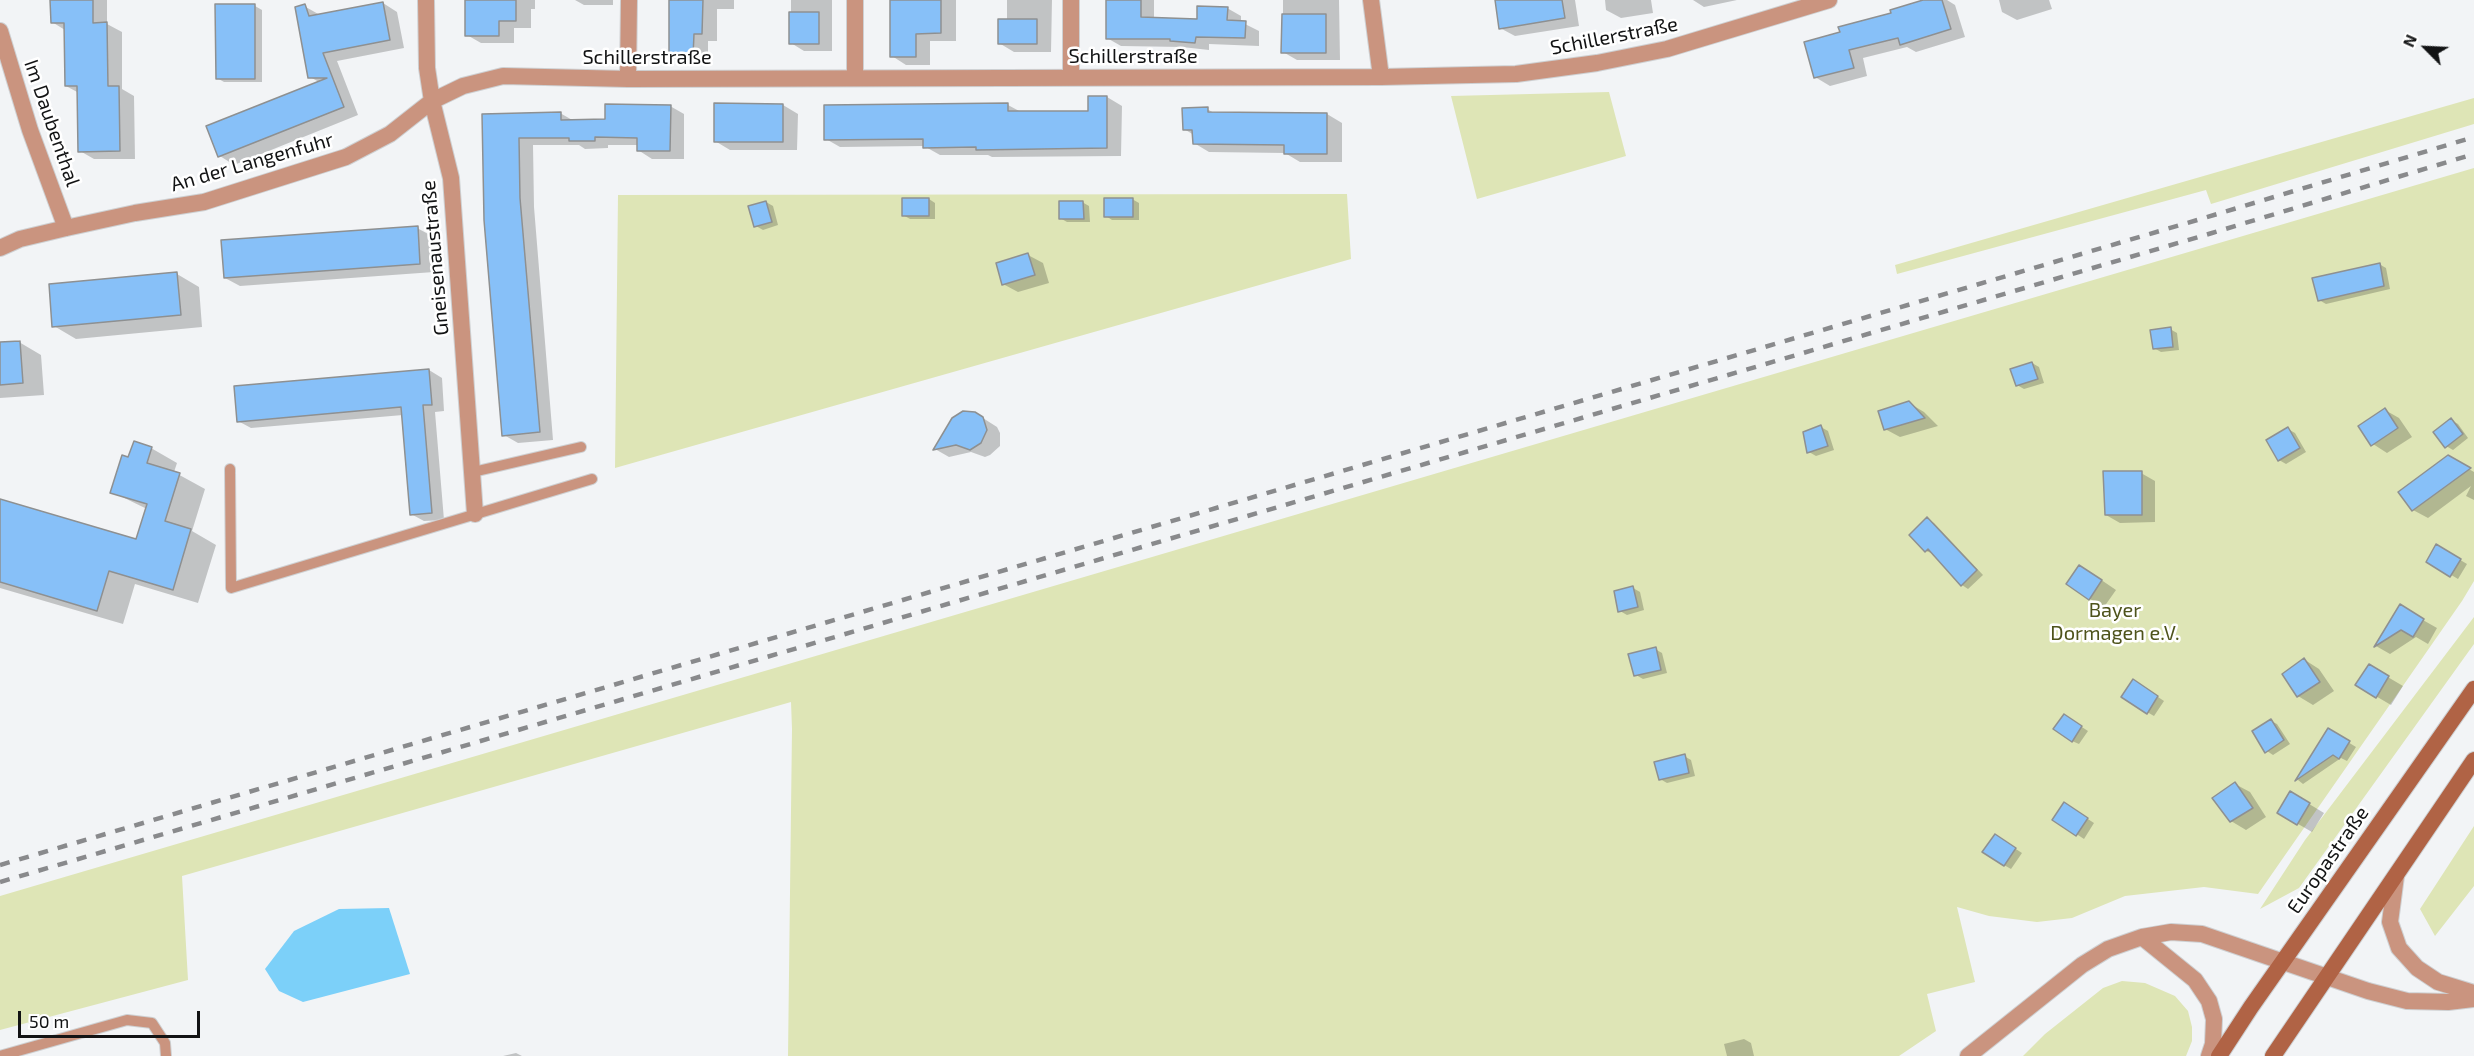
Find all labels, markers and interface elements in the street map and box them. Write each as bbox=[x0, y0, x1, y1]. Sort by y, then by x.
street label: Schillerstraße bbox=[1548, 12, 1680, 60]
north arrow bbox=[2396, 18, 2456, 78]
text: N bbox=[2398, 31, 2420, 50]
street label: Schillerstraße bbox=[1068, 44, 1198, 68]
street label: Schillerstraße bbox=[582, 45, 712, 69]
street label: Im Daubenthal bbox=[19, 56, 85, 190]
street label: An der Langenfuhr bbox=[168, 127, 336, 197]
street label: Gneisenaustraße bbox=[416, 179, 454, 337]
park label: Bayer Dormagen e.V. bbox=[2050, 598, 2180, 645]
street label: Europastraße bbox=[2282, 802, 2374, 918]
scale bar bbox=[21, 999, 202, 1037]
text: 50 m bbox=[29, 1010, 69, 1032]

